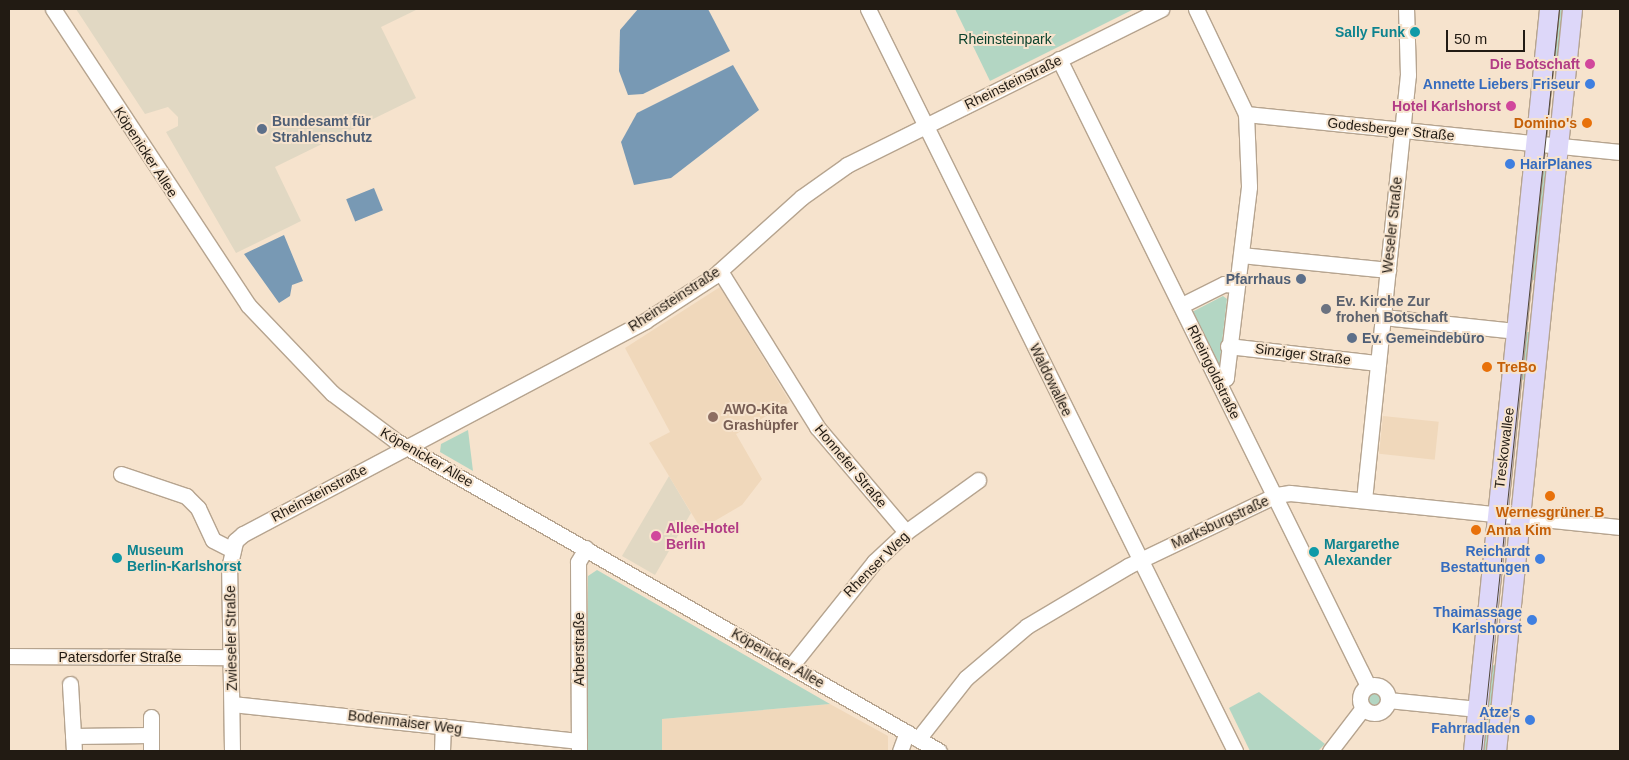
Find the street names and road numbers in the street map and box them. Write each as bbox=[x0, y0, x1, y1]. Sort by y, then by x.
street label: Rheinsteinstraße bbox=[962, 51, 1064, 113]
street label: Köpenicker Allee bbox=[110, 103, 182, 201]
street label: Godesberger Straße bbox=[1327, 114, 1455, 144]
street label: Weseler Straße bbox=[1379, 176, 1405, 274]
street label: Rheinsteinstraße bbox=[625, 263, 723, 335]
street label: Rheingoldstraße bbox=[1184, 322, 1244, 422]
street label: Sinziger Straße bbox=[1254, 340, 1352, 368]
street label: Waldowallee bbox=[1026, 341, 1076, 419]
street label: Treskowallee bbox=[1491, 406, 1517, 490]
street label: Honnefer Straße bbox=[811, 421, 891, 511]
street label: Köpenicker Allee bbox=[377, 423, 477, 491]
street label: Rheinsteinstraße bbox=[268, 461, 370, 525]
street label: Marksburgstraße bbox=[1169, 492, 1271, 552]
street label: Rhenser Weg bbox=[840, 528, 912, 600]
street label: Zwieseler Straße bbox=[222, 585, 240, 691]
street label: Arberstraße bbox=[571, 612, 587, 686]
street label: Köpenicker Allee bbox=[728, 624, 828, 692]
street label: Patersdorfer Straße bbox=[59, 649, 181, 665]
street label: Bodenmaiser Weg bbox=[347, 707, 463, 737]

